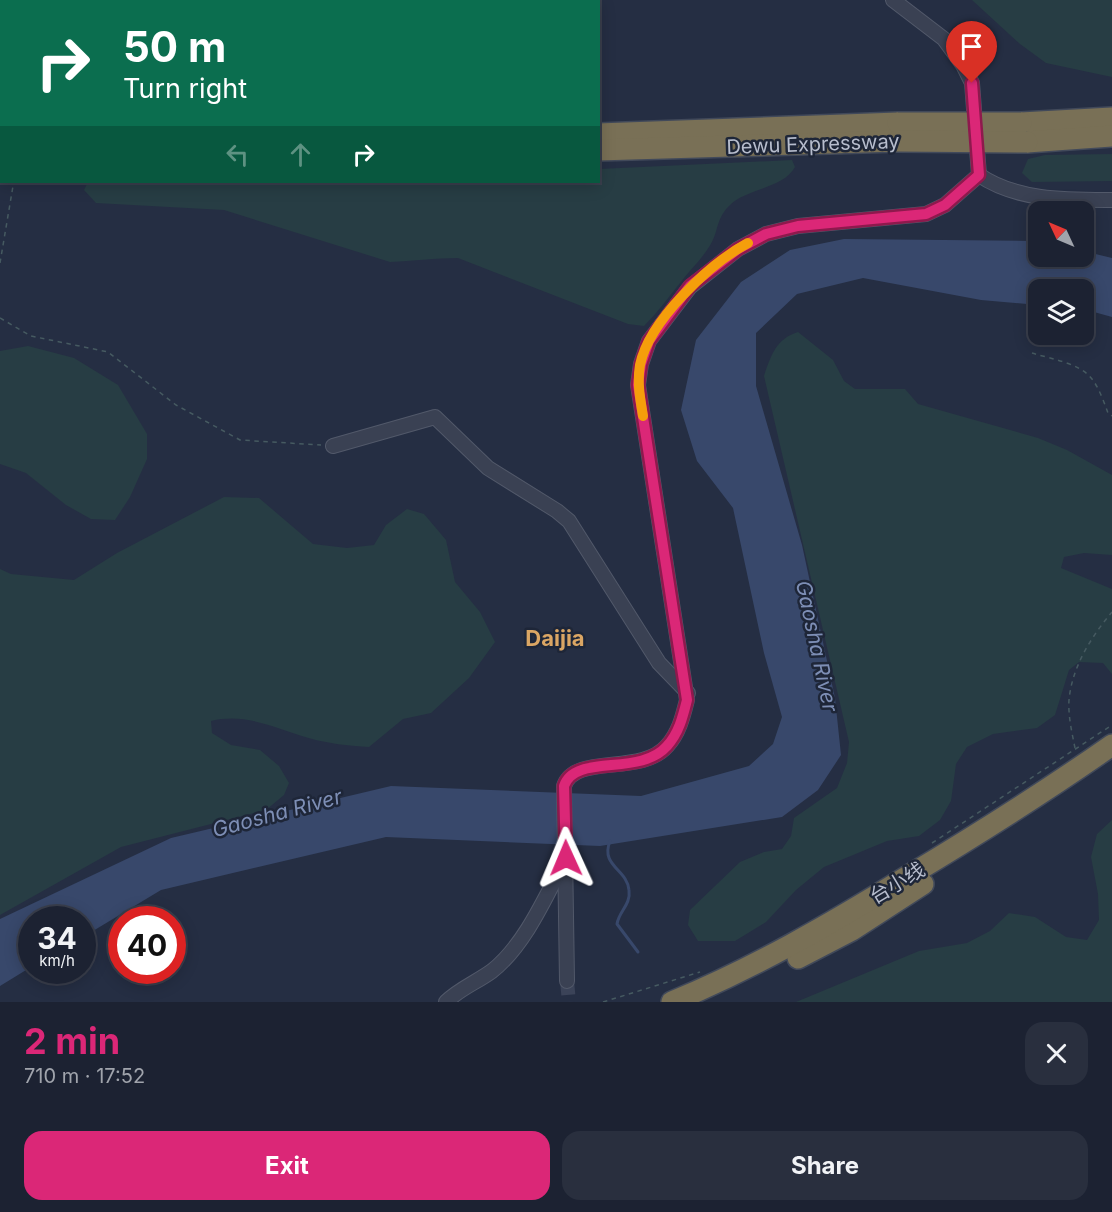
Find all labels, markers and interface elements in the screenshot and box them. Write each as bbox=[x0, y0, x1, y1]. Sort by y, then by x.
text: 50 m bbox=[123, 21, 226, 72]
pin bbox=[946, 21, 997, 83]
icon: right bbox=[24, 24, 102, 102]
icon: arrive bbox=[955, 30, 988, 63]
text: Turn right bbox=[123, 72, 247, 105]
street label: Dewu Expressway bbox=[726, 129, 900, 159]
icon: left bbox=[221, 138, 254, 171]
icon: ahead bbox=[284, 138, 317, 171]
icon: right bbox=[347, 138, 380, 171]
north arrow bbox=[1028, 201, 1094, 267]
map controls bbox=[1028, 201, 1094, 345]
button: layers bbox=[1028, 279, 1094, 345]
water label: Gaosha River bbox=[791, 578, 843, 715]
district label: Daijia bbox=[525, 625, 585, 651]
water label: Gaosha River bbox=[209, 783, 346, 842]
position arrow bbox=[534, 826, 598, 890]
street label: 台小线 bbox=[865, 857, 929, 909]
speed limit sign: 40 bbox=[108, 906, 186, 984]
text: 34 bbox=[37, 920, 77, 956]
text: km/h bbox=[39, 951, 75, 970]
text: 2 min bbox=[24, 1019, 120, 1063]
button: close bbox=[1025, 1022, 1088, 1085]
text: 710 m · 17:52 bbox=[24, 1064, 145, 1088]
button: Exit bbox=[24, 1131, 550, 1200]
button: Share bbox=[562, 1131, 1088, 1200]

